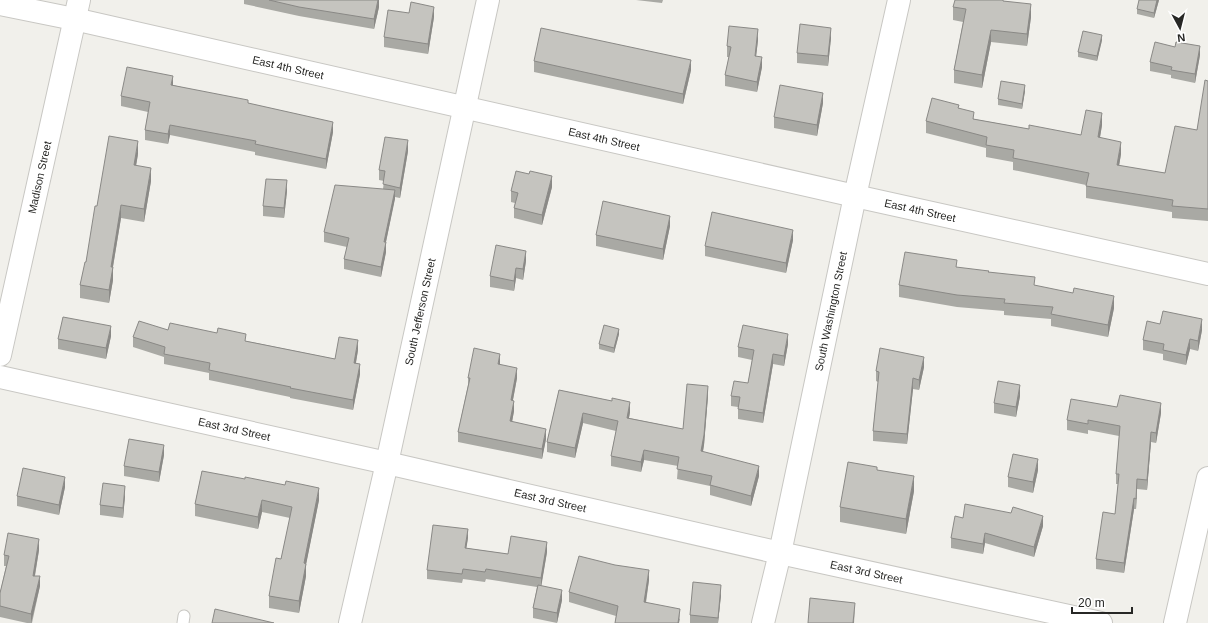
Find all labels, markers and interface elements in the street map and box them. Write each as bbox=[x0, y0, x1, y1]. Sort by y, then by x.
north arrow bbox=[1160, 8, 1200, 48]
text: N bbox=[1176, 31, 1186, 44]
street label: East 4th Street bbox=[251, 54, 325, 81]
street label: East 4th Street bbox=[567, 125, 641, 153]
street label: Madison Street bbox=[26, 140, 53, 215]
street label: East 4th Street bbox=[883, 197, 957, 224]
street label: South Washington Street bbox=[812, 250, 849, 372]
street label: South Jefferson Street bbox=[402, 257, 438, 366]
street label: East 3rd Street bbox=[197, 415, 271, 443]
street label: East 3rd Street bbox=[513, 486, 587, 514]
street label: East 3rd Street bbox=[829, 558, 904, 586]
scale bar bbox=[1072, 589, 1132, 615]
text: 20 m bbox=[1078, 596, 1105, 610]

